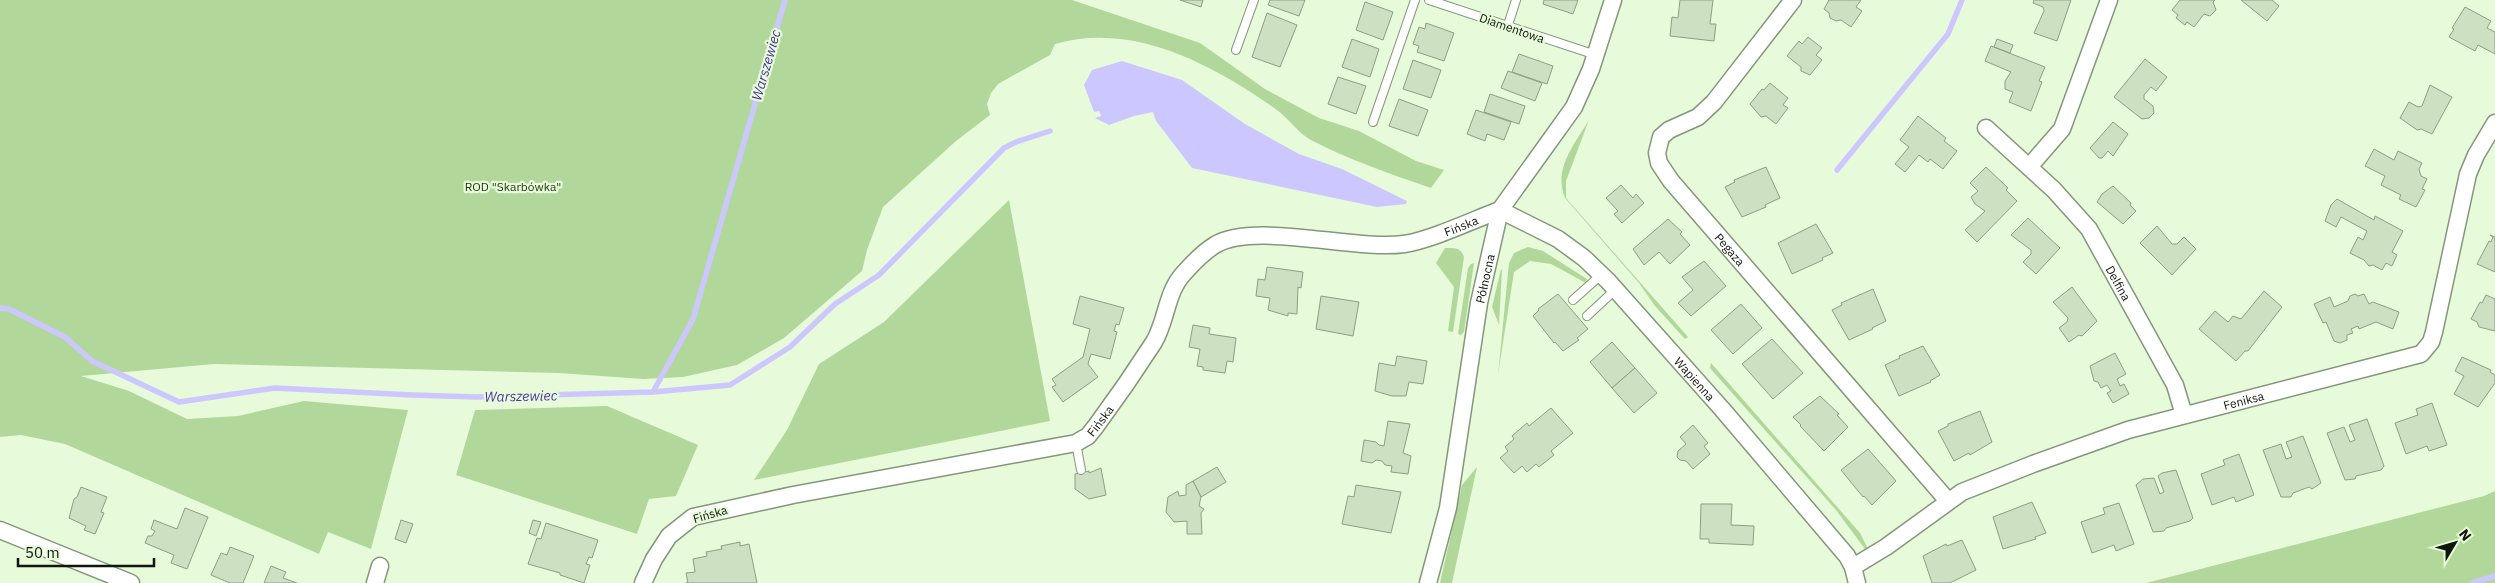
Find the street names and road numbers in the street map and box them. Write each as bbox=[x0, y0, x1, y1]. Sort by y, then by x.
street label: Diamentowa bbox=[1478, 10, 1547, 46]
street label: Fińska bbox=[1442, 212, 1481, 239]
street label: Pegaza bbox=[1712, 230, 1749, 269]
street label: Północna bbox=[1472, 252, 1497, 305]
street label: Delfina bbox=[2103, 263, 2135, 304]
street label: Wapienna bbox=[1671, 354, 1719, 404]
street label: Feniksa bbox=[2222, 387, 2266, 412]
street label: Fińska bbox=[1083, 402, 1117, 439]
street label: Fińska bbox=[691, 502, 729, 526]

